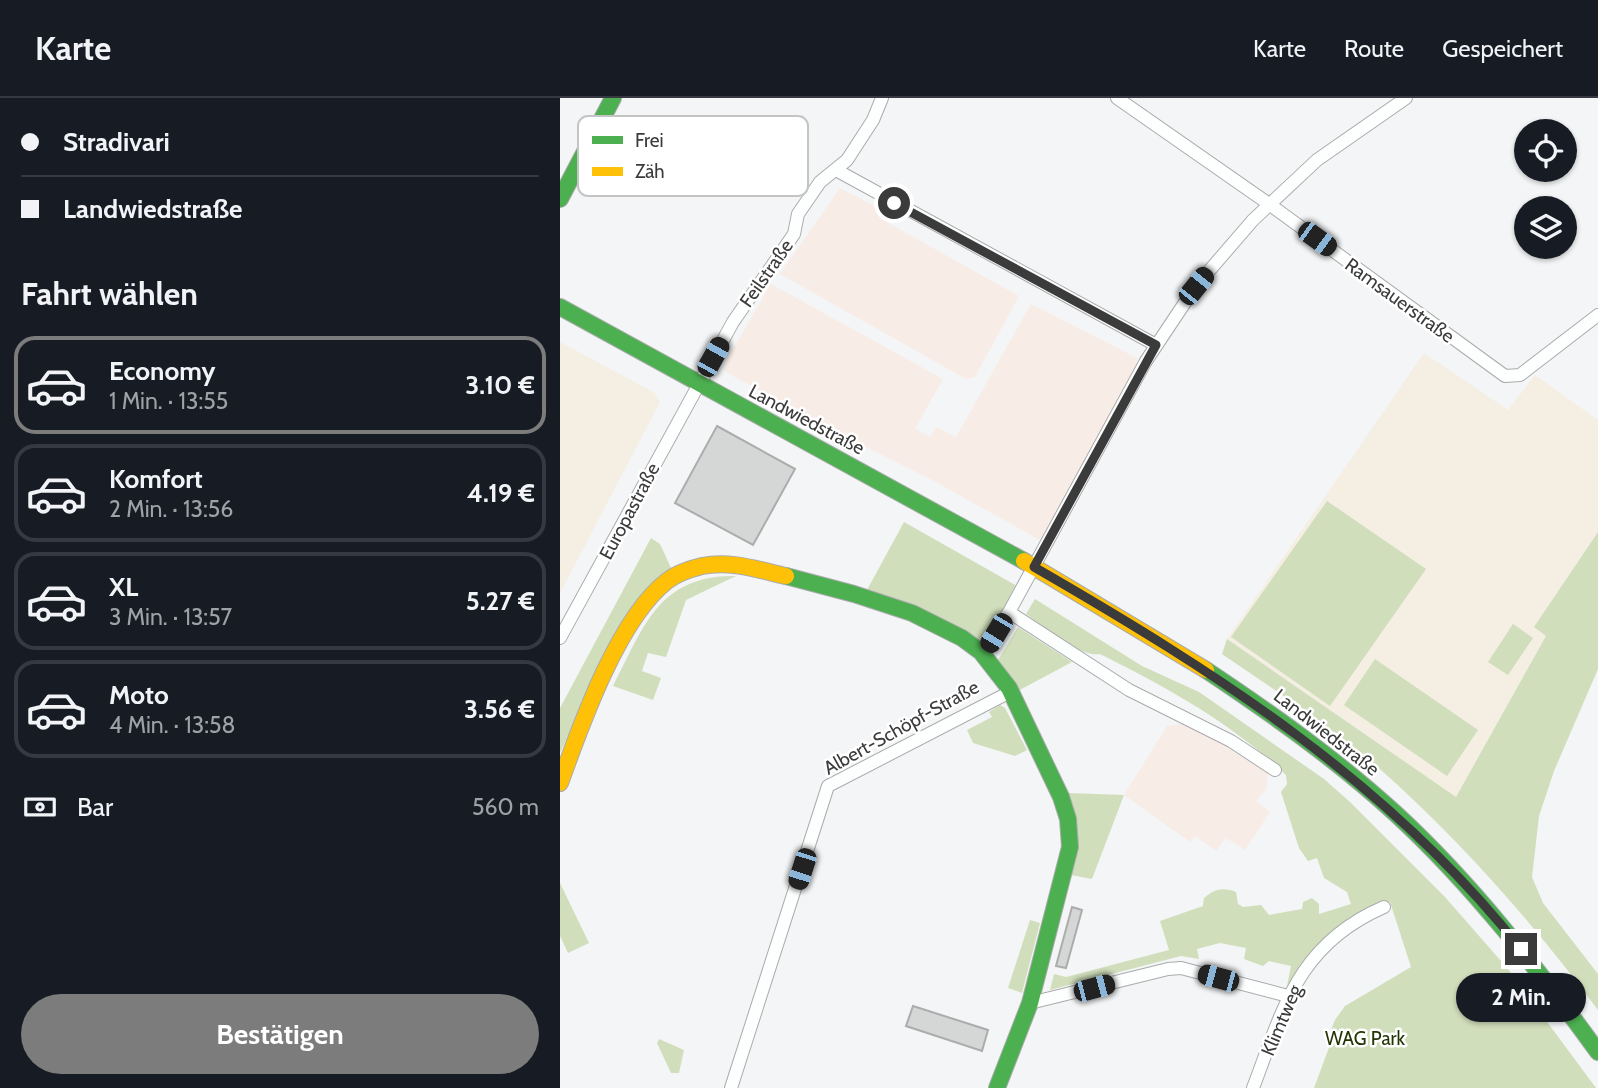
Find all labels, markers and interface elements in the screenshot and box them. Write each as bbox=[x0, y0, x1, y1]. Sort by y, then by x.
text: Karte bbox=[35, 28, 111, 68]
text: Karte bbox=[1253, 34, 1306, 63]
text: Route bbox=[1344, 34, 1404, 63]
text: Gespeichert bbox=[1442, 34, 1563, 63]
legend bbox=[578, 116, 808, 196]
map controls bbox=[1514, 119, 1577, 259]
button: locate bbox=[1514, 119, 1577, 182]
text: Stradivari bbox=[63, 126, 170, 158]
text: Frei bbox=[635, 129, 664, 152]
text: Zäh bbox=[635, 160, 665, 183]
route start bbox=[878, 187, 910, 219]
text: Landwiedstraße bbox=[63, 193, 242, 225]
button: layers bbox=[1514, 196, 1577, 259]
car bbox=[1294, 218, 1341, 260]
street label: Feilstraße bbox=[735, 235, 798, 312]
street label: Ramsauerstraße bbox=[1340, 253, 1459, 348]
car bbox=[1175, 263, 1218, 309]
text: Fahrt wählen bbox=[21, 274, 198, 313]
car bbox=[694, 334, 733, 380]
icon: car bbox=[25, 354, 88, 417]
text: Economy bbox=[109, 355, 215, 387]
text: 3.10 € bbox=[465, 369, 535, 401]
street label: Landwiedstraße bbox=[745, 379, 869, 460]
text: 1 Min. · 13:55 bbox=[109, 387, 228, 415]
street label: Europastraße bbox=[594, 459, 665, 563]
icon: car bbox=[25, 462, 88, 525]
text: Komfort bbox=[109, 463, 203, 495]
text: 4.19 € bbox=[467, 477, 535, 509]
text: 2 Min. · 13:56 bbox=[109, 495, 233, 523]
icon: car bbox=[25, 570, 88, 633]
text: XL bbox=[109, 571, 138, 603]
text: 5.27 € bbox=[466, 585, 535, 617]
text: 3 Min. · 13:57 bbox=[109, 603, 232, 631]
car bbox=[977, 610, 1016, 656]
street label: Albert-Schöpf-Straße bbox=[820, 675, 983, 780]
icon: car bbox=[25, 678, 88, 741]
text: Moto bbox=[109, 679, 169, 711]
street label: Landwiedstraße bbox=[1269, 684, 1384, 781]
text: 3.56 € bbox=[464, 693, 535, 725]
text: 4 Min. · 13:58 bbox=[109, 711, 235, 739]
icon: cash bbox=[21, 788, 59, 826]
text: Bar bbox=[77, 791, 113, 823]
text: 560 m bbox=[472, 793, 539, 821]
car bbox=[786, 846, 819, 892]
route end bbox=[1505, 933, 1537, 965]
car bbox=[1195, 962, 1242, 994]
car bbox=[1071, 972, 1118, 1004]
callout: 2 Min. bbox=[1456, 974, 1586, 1022]
street label: Klimtweg bbox=[1256, 981, 1307, 1059]
text: 2 Min. bbox=[1491, 983, 1551, 1011]
button: Bestätigen bbox=[21, 994, 539, 1074]
park label: WAG Park bbox=[1325, 1027, 1406, 1050]

